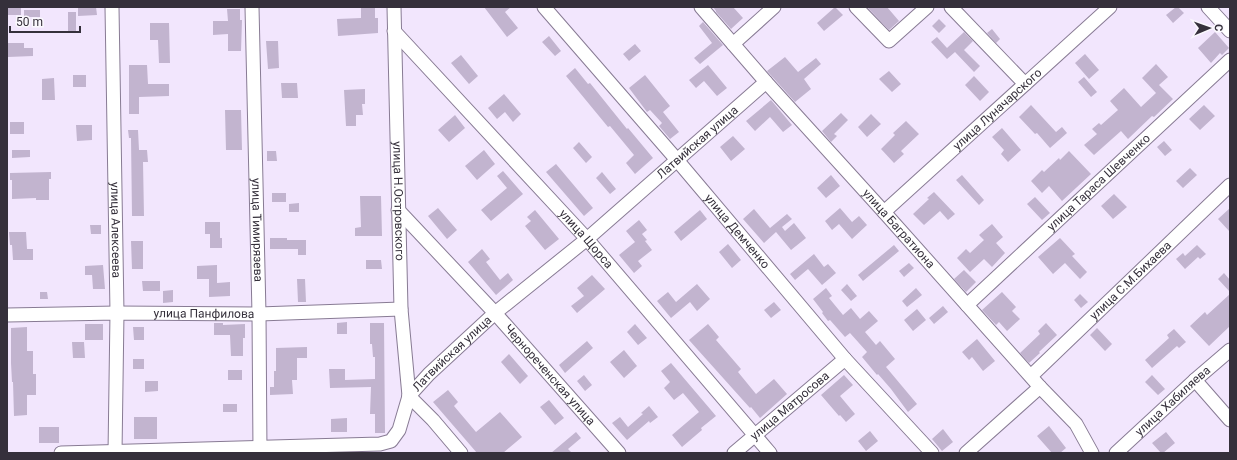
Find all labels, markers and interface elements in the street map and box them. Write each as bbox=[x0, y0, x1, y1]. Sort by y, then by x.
scale bar bbox=[10, 8, 80, 34]
north arrow bbox=[1189, 8, 1229, 48]
text: 50 m bbox=[16, 15, 43, 29]
text: С bbox=[1212, 24, 1225, 31]
street label: улица Луначарского bbox=[950, 65, 1045, 153]
street label: Латвийская улица bbox=[654, 103, 741, 182]
street label: улица Тараса Шевченко bbox=[1044, 131, 1153, 234]
street label: улица Н.Островского bbox=[390, 141, 407, 261]
street label: улица Тимирязева bbox=[249, 178, 265, 282]
street label: улица Алексеева bbox=[108, 182, 123, 278]
street label: улица Багратиона bbox=[860, 186, 938, 271]
street label: улица Демченко bbox=[702, 191, 773, 272]
street label: улица Щорса bbox=[556, 207, 616, 271]
street label: улица С.М.Бихаева bbox=[1087, 238, 1174, 323]
street label: улица Панфилова bbox=[154, 306, 254, 321]
street label: Латвийская улица bbox=[410, 313, 494, 394]
street label: Чернореченская улица bbox=[501, 321, 598, 428]
street label: улица Хабиляева bbox=[1132, 363, 1213, 439]
street label: улица Матросова bbox=[747, 369, 832, 443]

